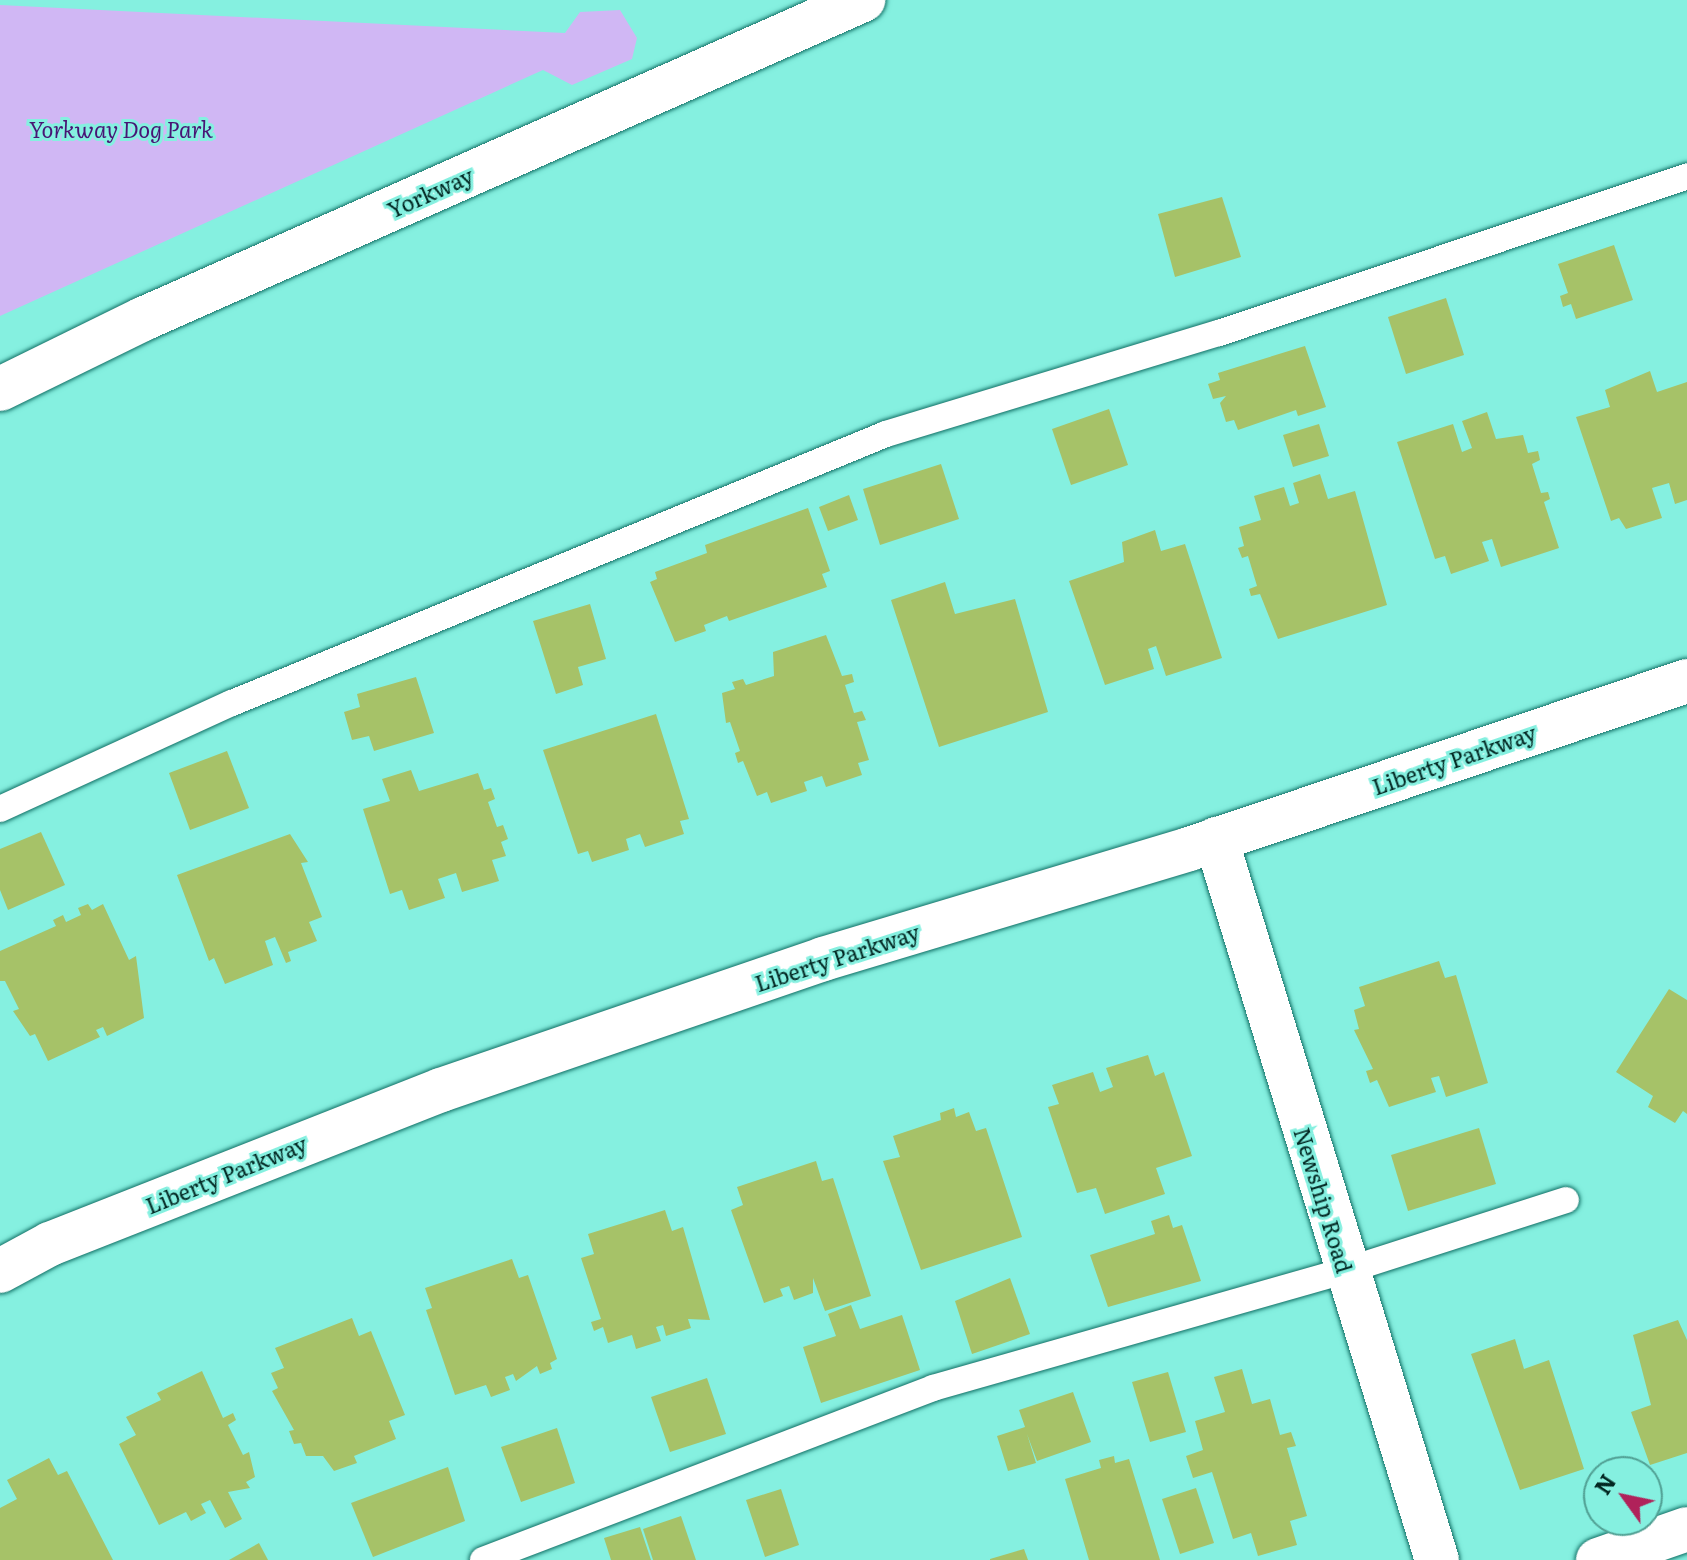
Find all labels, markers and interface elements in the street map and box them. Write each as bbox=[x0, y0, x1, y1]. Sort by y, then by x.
park label: Yorkway Dog Park bbox=[29, 116, 213, 142]
street label: Yorkway bbox=[383, 161, 477, 223]
street label: Liberty Parkway bbox=[1369, 719, 1539, 799]
street label: Liberty Parkway bbox=[751, 918, 923, 996]
street label: Newship Road bbox=[1289, 1124, 1359, 1276]
street label: Liberty Parkway bbox=[141, 1130, 311, 1218]
north arrow bbox=[1583, 1456, 1663, 1536]
text: N bbox=[1585, 1467, 1623, 1500]

